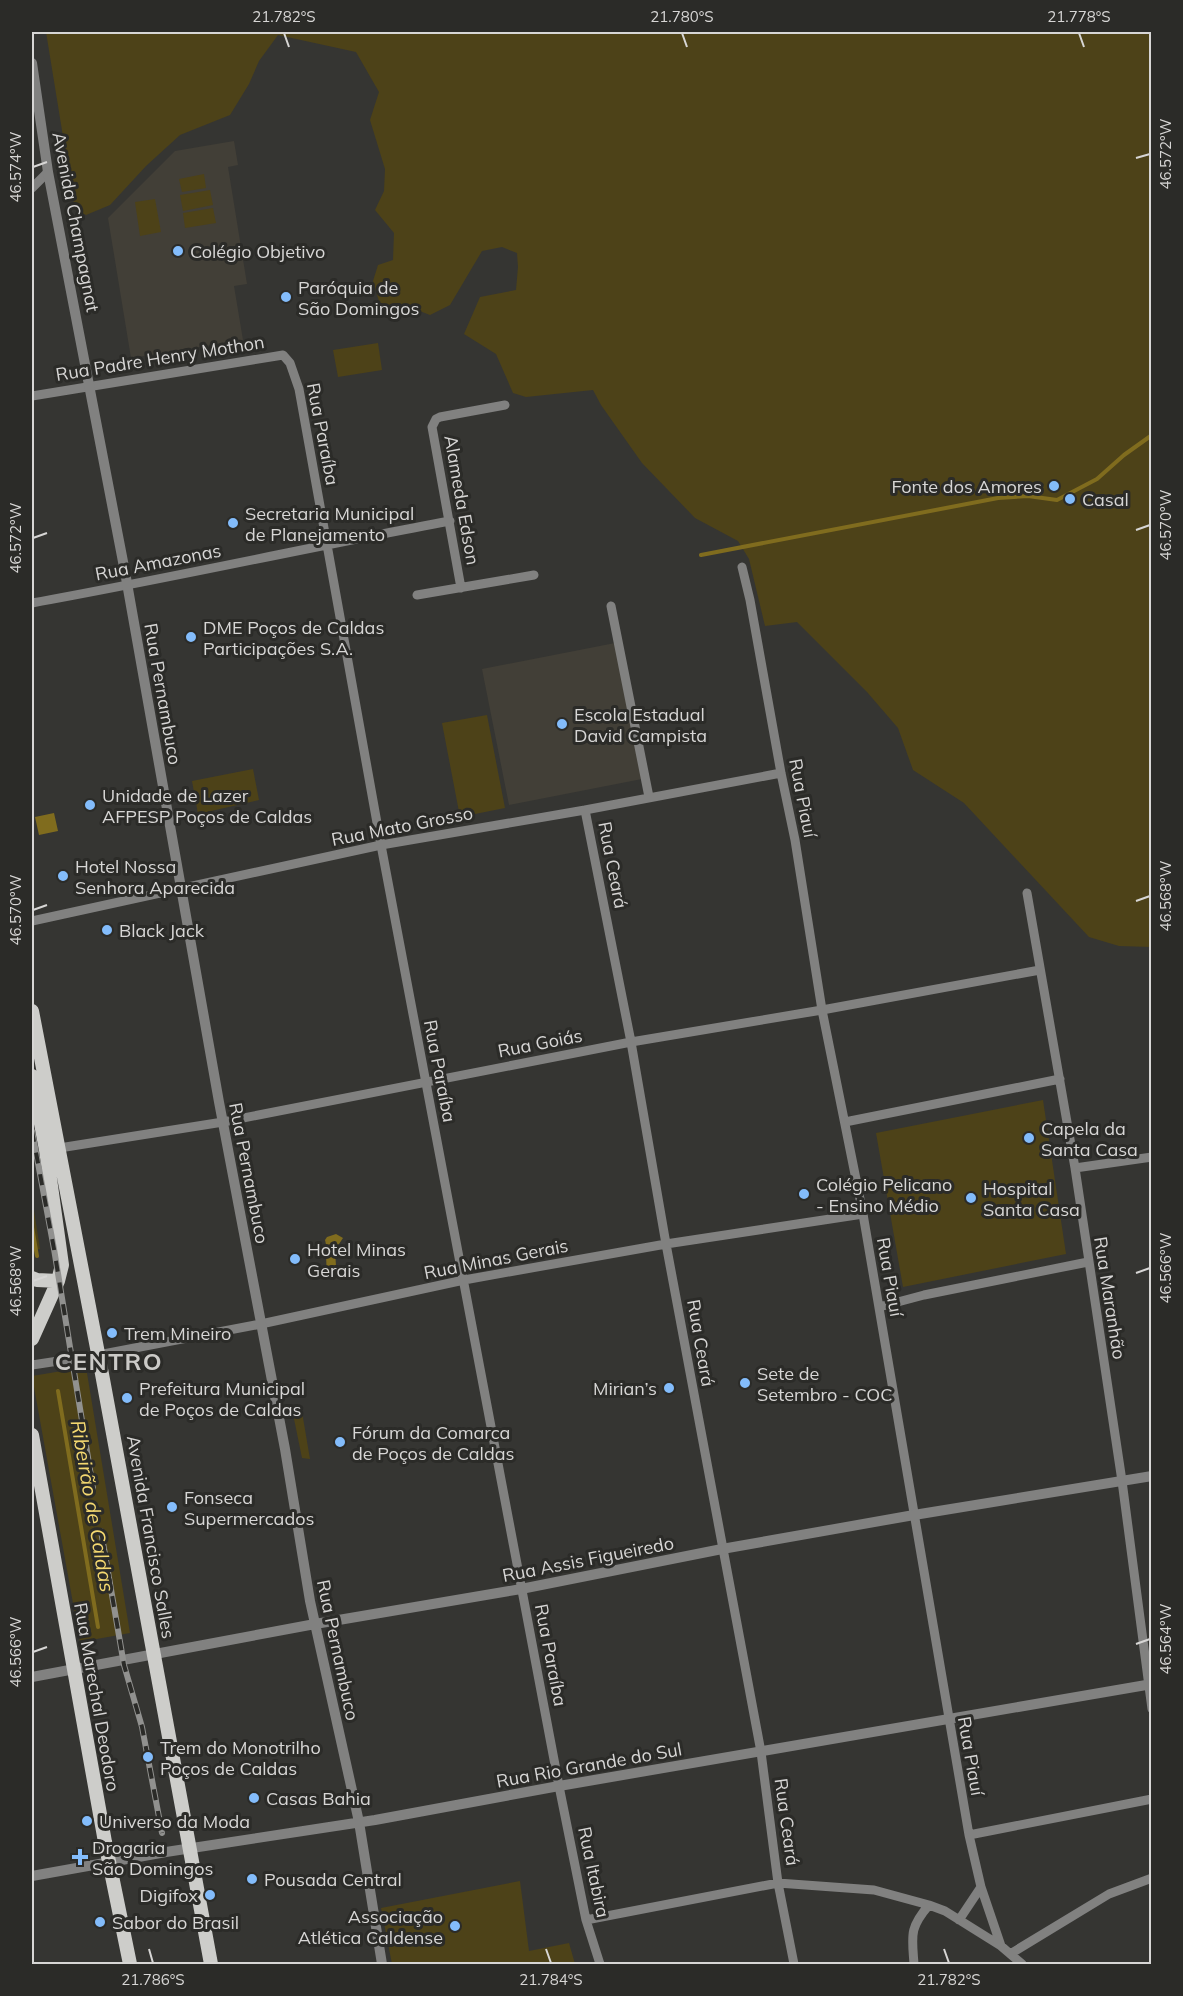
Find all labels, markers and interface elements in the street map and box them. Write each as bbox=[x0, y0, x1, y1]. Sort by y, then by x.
text: 21.782°S bbox=[252, 7, 316, 26]
text: 21.780°S bbox=[650, 7, 714, 26]
text: 21.778°S bbox=[1047, 7, 1111, 26]
text: 46.572°W bbox=[1156, 118, 1175, 189]
street label: Avenida Champagnat bbox=[47, 130, 105, 314]
text: 46.574°W bbox=[6, 131, 25, 202]
place label: Colégio Objetivo bbox=[190, 240, 325, 263]
marker: Colégio Objetivo bbox=[171, 244, 185, 258]
place label: Paróquia de São Domingos bbox=[298, 276, 419, 320]
marker: Paróquia de São Domingos bbox=[279, 290, 293, 304]
street label: Rua Padre Henry Mothon bbox=[54, 330, 266, 386]
street label: Rua Paraíba bbox=[302, 381, 344, 487]
street label: Alameda Edson bbox=[439, 433, 485, 567]
place label: Fonte dos Amores bbox=[892, 475, 1042, 498]
marker: Fonte dos Amores bbox=[1047, 479, 1061, 493]
place label: Casal bbox=[1082, 488, 1129, 511]
text: 46.570°W bbox=[1156, 489, 1175, 560]
marker: Casal bbox=[1063, 492, 1077, 506]
text: 46.572°W bbox=[6, 502, 25, 573]
place label: Secretaria Municipal de Planejamento bbox=[245, 502, 414, 546]
marker: Secretaria Municipal de Planejamento bbox=[226, 516, 240, 530]
street label: Rua Amazonas bbox=[93, 538, 223, 585]
place label: DME Poços de Caldas Participações S.A. bbox=[203, 616, 384, 660]
street label: Rua Pernambuco bbox=[139, 621, 187, 767]
marker: DME Poços de Caldas Participações S.A. bbox=[184, 630, 198, 644]
place label: Escola Estadual David Campista bbox=[574, 703, 707, 747]
marker: Escola Estadual David Campista bbox=[555, 717, 569, 731]
street label: Rua Piauí bbox=[784, 757, 822, 841]
place label: Unidade de Lazer AFPESP Poços de Caldas bbox=[102, 784, 312, 828]
marker: Unidade de Lazer AFPESP Poços de Caldas bbox=[83, 798, 97, 812]
street label: Rua Mato Grosso bbox=[329, 801, 475, 851]
street label: Rua Ceará bbox=[593, 820, 633, 910]
place label: Hotel Nossa Senhora Aparecida bbox=[75, 855, 235, 899]
text: 46.568°W bbox=[1156, 860, 1175, 931]
marker: Hotel Nossa Senhora Aparecida bbox=[56, 869, 70, 883]
text: 46.570°W bbox=[6, 874, 25, 945]
place label: Black Jack bbox=[119, 919, 205, 942]
marker: Black Jack bbox=[100, 923, 114, 937]
street label: Rua Paraíba bbox=[419, 1018, 461, 1124]
street label: Rua Goiás bbox=[496, 1024, 584, 1062]
street label: Rua Pernambuco bbox=[224, 1100, 274, 1246]
place label: Capela da Santa Casa bbox=[1041, 1117, 1138, 1161]
marker: Capela da Santa Casa bbox=[1022, 1131, 1036, 1145]
place label: Colégio Pelicano - Ensino Médio bbox=[816, 1173, 952, 1217]
place label: Hospital Santa Casa bbox=[983, 1177, 1080, 1221]
marker: Colégio Pelicano - Ensino Médio bbox=[797, 1187, 811, 1201]
marker: Hospital Santa Casa bbox=[964, 1191, 978, 1205]
text: 46.566°W bbox=[1156, 1232, 1175, 1303]
street label: Rua Minas Gerais bbox=[422, 1234, 570, 1284]
street label: Rua Maranhão bbox=[1089, 1235, 1131, 1361]
street label: Rua Piauí bbox=[872, 1236, 909, 1320]
place label: Hotel Minas Gerais bbox=[307, 1238, 406, 1282]
text: 46.568°W bbox=[6, 1245, 25, 1316]
marker: Hotel Minas Gerais bbox=[288, 1252, 302, 1266]
street label: Rua Ceará bbox=[682, 1298, 720, 1388]
place label: Trem Mineiro bbox=[124, 1322, 231, 1345]
marker: Trem Mineiro bbox=[105, 1326, 119, 1340]
district label: CENTRO bbox=[55, 1346, 163, 1376]
place label: Sete de Setembro - COC bbox=[757, 1362, 893, 1406]
marker: Sete de Setembro - COC bbox=[738, 1376, 752, 1390]
place label: Prefeitura Municipal de Poços de Caldas bbox=[139, 1377, 305, 1421]
place label: Mirian’s bbox=[593, 1377, 657, 1400]
marker: Mirian’s bbox=[662, 1381, 676, 1395]
marker: Prefeitura Municipal de Poços de Caldas bbox=[120, 1391, 134, 1405]
water label: Ribeirão de Caldas bbox=[66, 1418, 120, 1594]
place label: Fórum da Comarca de Poços de Caldas bbox=[352, 1421, 515, 1465]
street label: Avenida Francisco Salles bbox=[122, 1434, 180, 1640]
marker: Fórum da Comarca de Poços de Caldas bbox=[333, 1435, 347, 1449]
place label: Fonseca Supermercados bbox=[184, 1486, 314, 1530]
marker: Fonseca Supermercados bbox=[165, 1500, 179, 1514]
street label: Rua Assis Figueiredo bbox=[500, 1531, 676, 1587]
street label: Rua Pernambuco bbox=[312, 1578, 364, 1722]
street label: Rua Marechal Deodoro bbox=[69, 1601, 125, 1793]
street label: Rua Paraíba bbox=[530, 1602, 572, 1708]
text: 46.564°W bbox=[1156, 1603, 1175, 1674]
text: 46.566°W bbox=[6, 1616, 25, 1687]
street label: Rua Piauí bbox=[953, 1715, 990, 1799]
place label: Trem do Monotrilho Poços de Caldas bbox=[160, 1736, 321, 1780]
street label: Rua Rio Grande do Sul bbox=[494, 1737, 684, 1793]
marker: Trem do Monotrilho Poços de Caldas bbox=[141, 1750, 155, 1764]
street label: Rua Ceará bbox=[769, 1777, 805, 1867]
place label: Casas Bahia bbox=[266, 1787, 371, 1810]
marker: Casas Bahia bbox=[247, 1791, 261, 1805]
place label: Universo da Moda bbox=[99, 1810, 250, 1833]
marker: Universo da Moda bbox=[80, 1814, 94, 1828]
street label: Rua Itabira bbox=[573, 1824, 615, 1920]
place label: Drogaria São Domingos bbox=[92, 1836, 213, 1880]
marker: Drogaria São Domingos bbox=[73, 1850, 87, 1864]
place label: Pousada Central bbox=[264, 1868, 402, 1891]
marker: Pousada Central bbox=[245, 1872, 259, 1886]
place label: Digifox bbox=[140, 1884, 198, 1907]
marker: Digifox bbox=[203, 1888, 217, 1902]
place label: Associação Atlética Caldense bbox=[298, 1905, 443, 1949]
place label: Sabor do Brasil bbox=[112, 1911, 239, 1934]
marker: Sabor do Brasil bbox=[93, 1915, 107, 1929]
marker: Associação Atlética Caldense bbox=[448, 1919, 462, 1933]
text: 21.786°S bbox=[121, 1970, 185, 1989]
text: 21.784°S bbox=[519, 1970, 583, 1989]
text: 21.782°S bbox=[917, 1970, 981, 1989]

